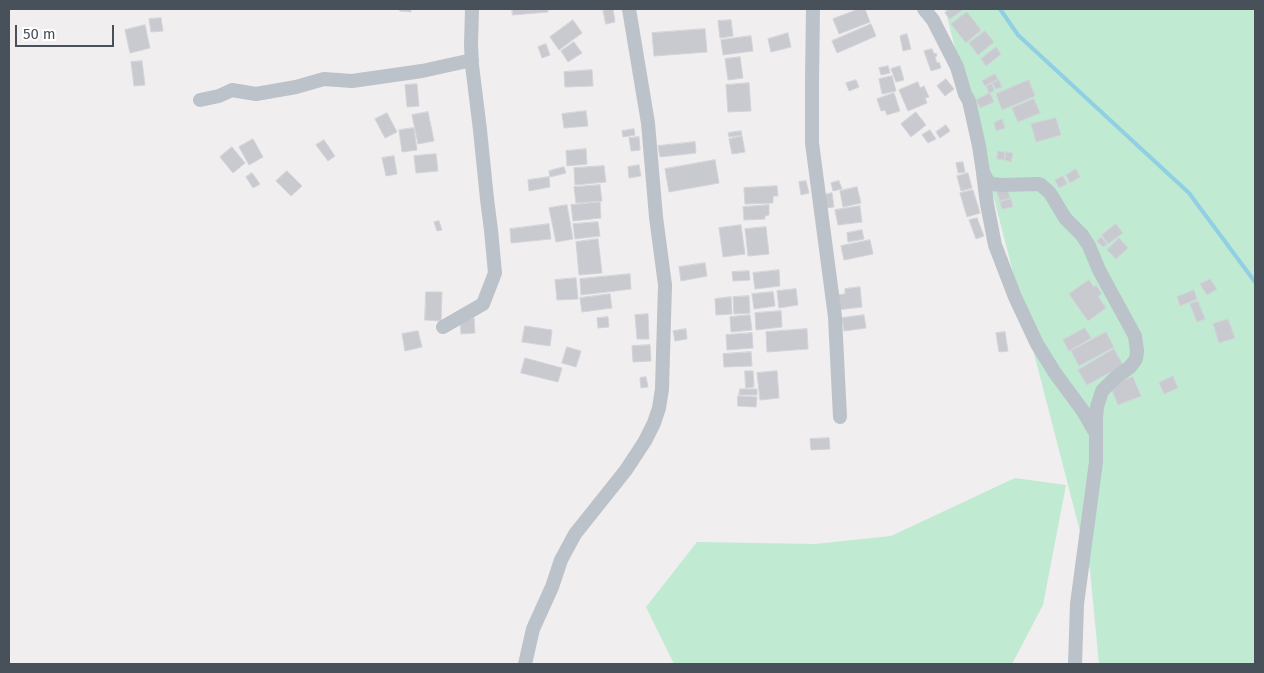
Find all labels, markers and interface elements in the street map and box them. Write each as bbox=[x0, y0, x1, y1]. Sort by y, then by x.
scale bar bbox=[18, 15, 116, 47]
text: 50 m bbox=[23, 25, 56, 43]

